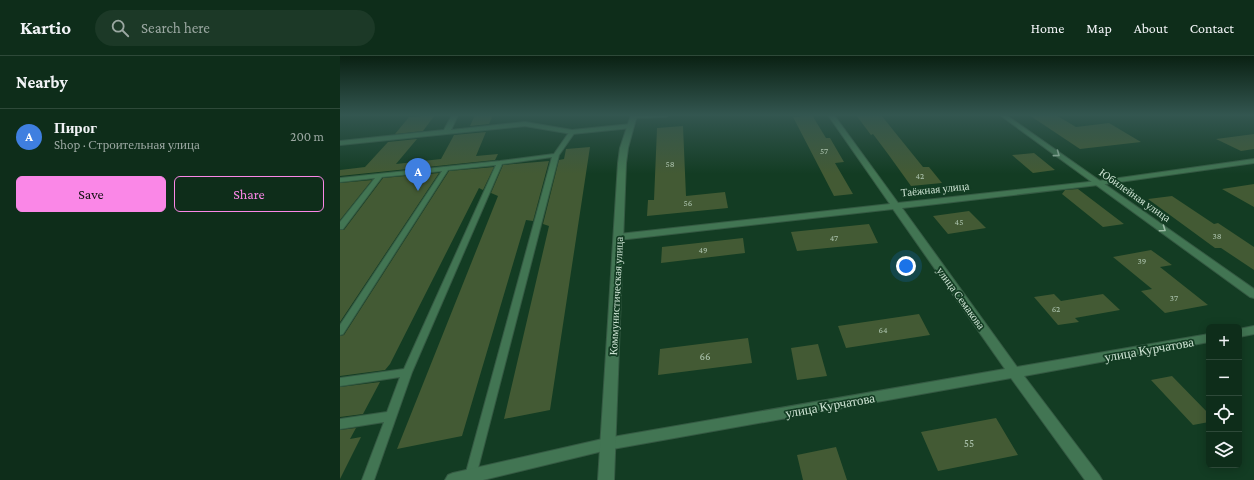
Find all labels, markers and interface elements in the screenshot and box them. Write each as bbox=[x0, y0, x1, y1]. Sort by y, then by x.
search box bbox=[95, 10, 375, 46]
text: Kartio bbox=[20, 17, 71, 38]
icon: search bbox=[109, 17, 131, 39]
text: Search here bbox=[141, 20, 210, 36]
text: Home bbox=[1031, 20, 1064, 36]
text: Map bbox=[1086, 20, 1112, 36]
text: About bbox=[1134, 20, 1168, 36]
text: Contact bbox=[1190, 20, 1234, 36]
text: Nearby bbox=[16, 73, 68, 92]
text: Пирог bbox=[54, 120, 97, 136]
text: A bbox=[25, 129, 33, 144]
text: 200 m bbox=[290, 129, 324, 144]
text: Shop · Строительная улица bbox=[54, 137, 200, 152]
house number: 57 bbox=[820, 146, 828, 156]
one-way arrow bbox=[1053, 149, 1060, 156]
pin: A bbox=[405, 158, 431, 191]
house number: 58 bbox=[665, 159, 675, 169]
street label: Юбилейная улица bbox=[1097, 166, 1173, 224]
house number: 42 bbox=[916, 171, 924, 181]
button: Save bbox=[16, 176, 166, 212]
button: Share bbox=[174, 176, 324, 212]
street label: Таёжная улица bbox=[900, 179, 970, 199]
house number: 56 bbox=[684, 198, 693, 208]
house number: 45 bbox=[955, 217, 963, 227]
one-way arrow bbox=[1159, 224, 1166, 232]
house number: 38 bbox=[1212, 231, 1222, 241]
house number: 47 bbox=[830, 233, 838, 243]
street label: Коммунистическая улица bbox=[607, 236, 625, 356]
house number: 49 bbox=[698, 245, 708, 255]
your location bbox=[896, 256, 916, 276]
house number: 39 bbox=[1138, 256, 1147, 266]
street label: улица Семакова bbox=[935, 265, 988, 331]
house number: 37 bbox=[1170, 293, 1178, 303]
house number: 62 bbox=[1052, 304, 1060, 314]
map controls bbox=[1206, 324, 1242, 468]
button: + bbox=[1206, 324, 1242, 360]
house number: 64 bbox=[878, 325, 888, 335]
street label: улица Курчатова bbox=[1103, 334, 1195, 365]
house number: 66 bbox=[699, 350, 711, 362]
button: − bbox=[1206, 360, 1242, 396]
street label: улица Курчатова bbox=[784, 390, 876, 421]
button: locate bbox=[1206, 396, 1242, 432]
button: layers bbox=[1206, 432, 1242, 468]
house number: 55 bbox=[964, 437, 974, 449]

